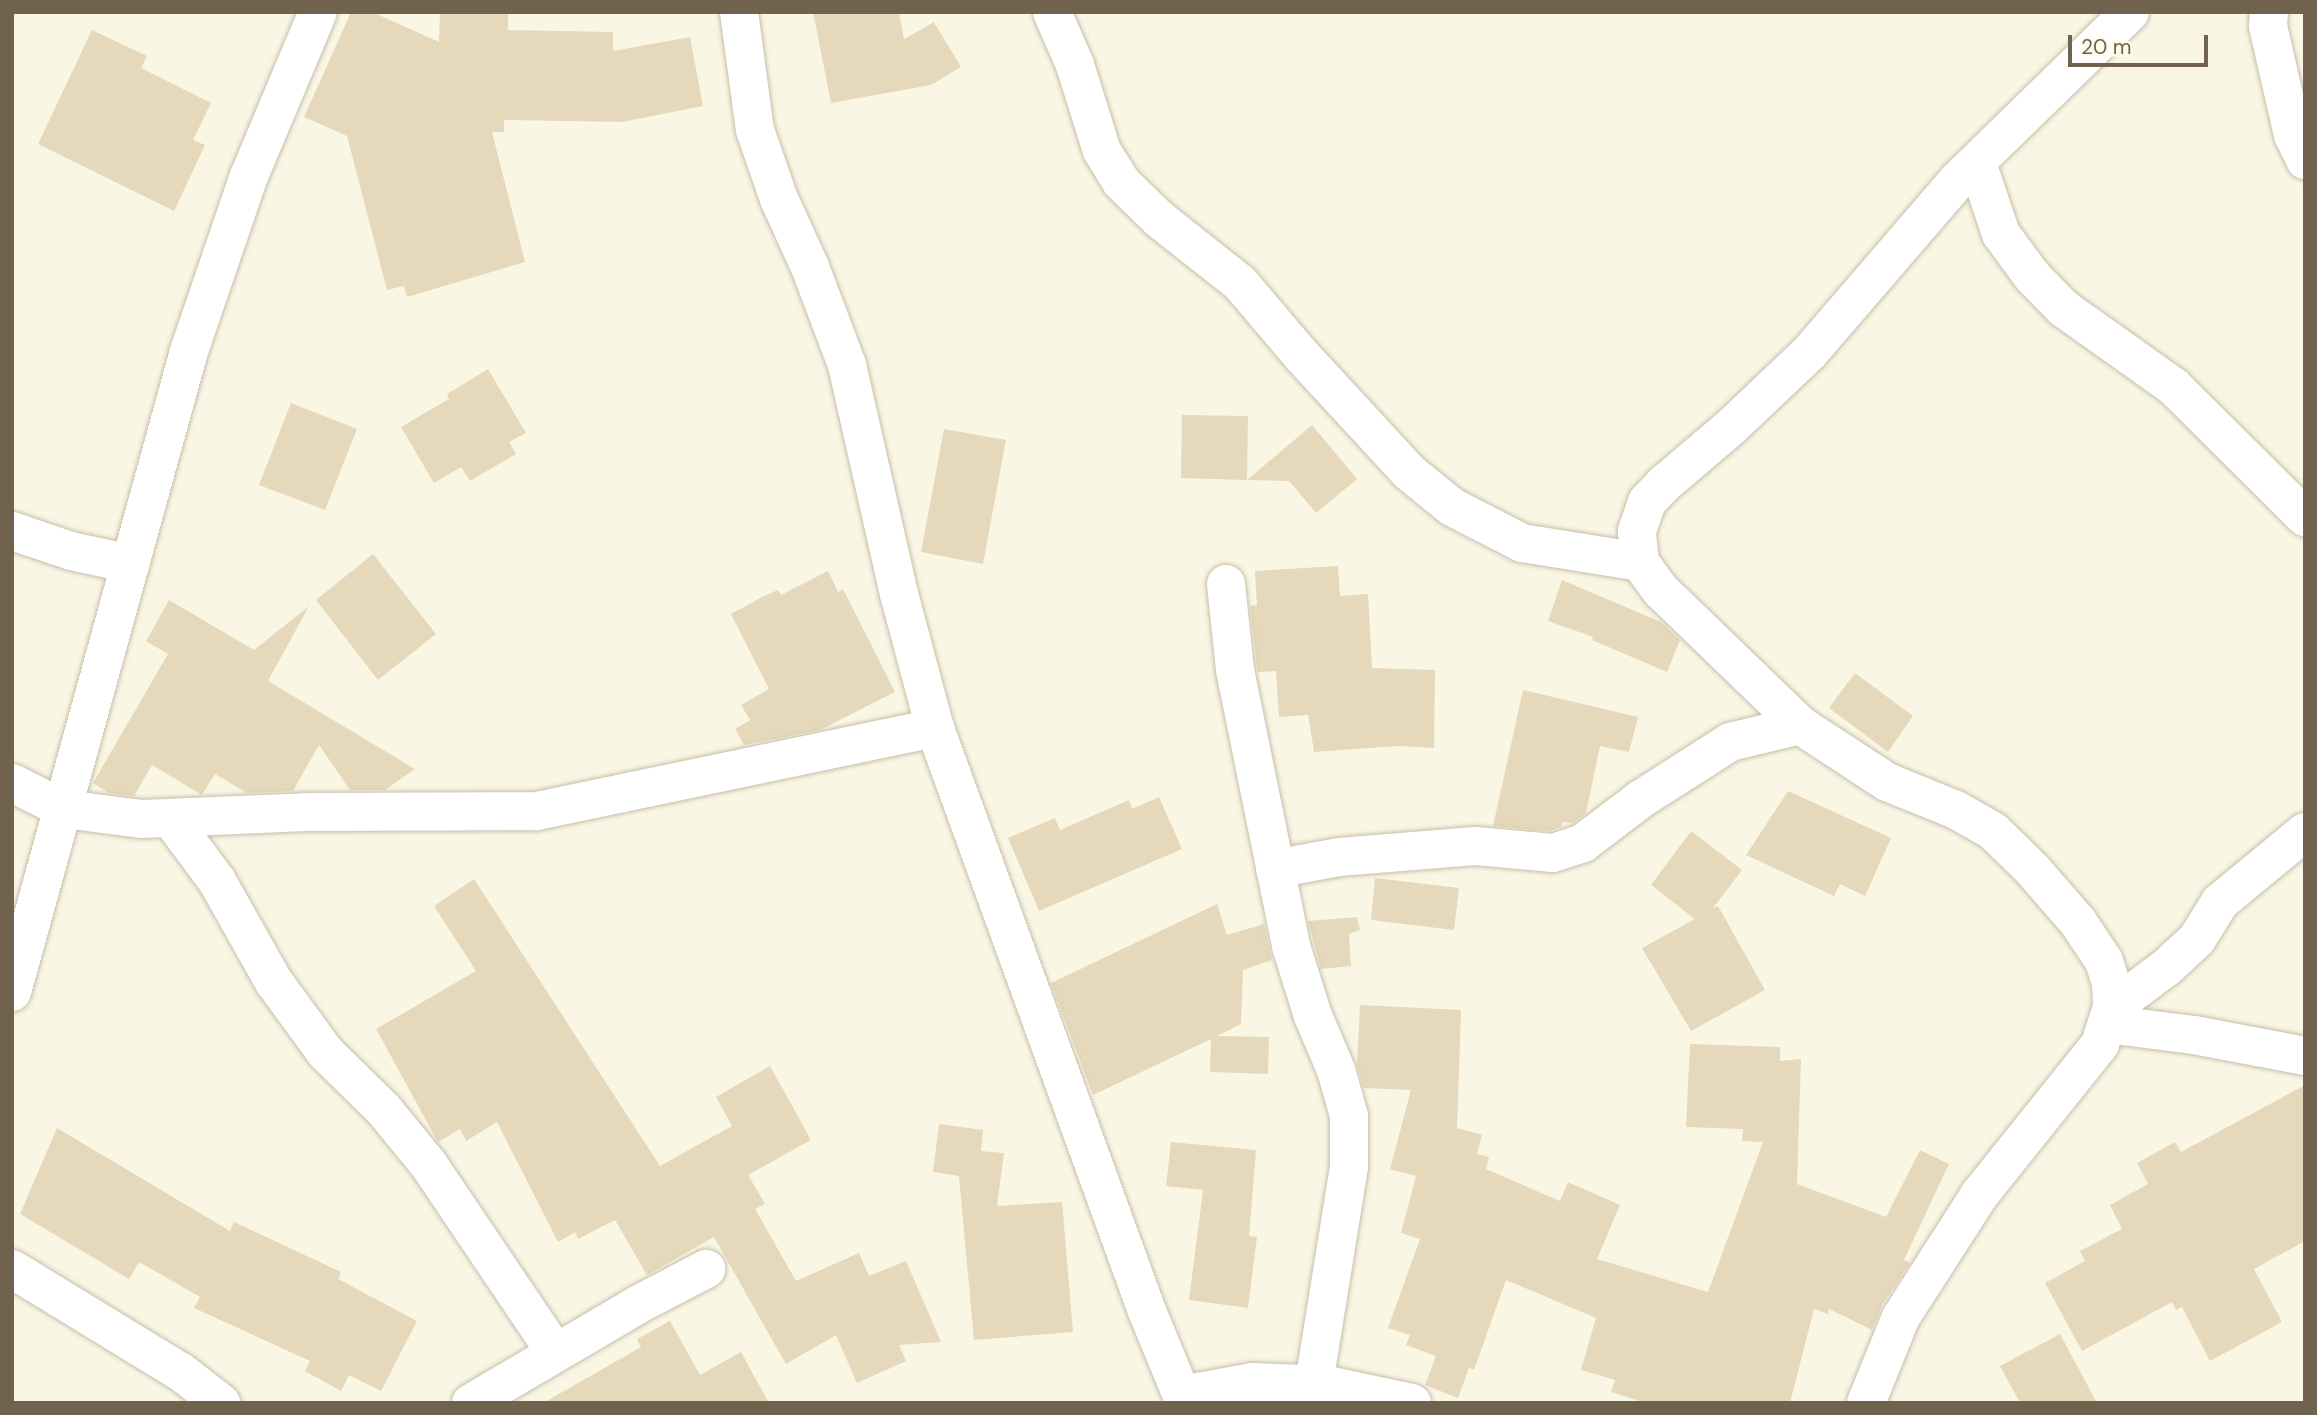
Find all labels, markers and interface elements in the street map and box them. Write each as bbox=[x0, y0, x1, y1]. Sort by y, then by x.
scale bar bbox=[2072, 21, 2212, 65]
text: 20 m bbox=[2081, 33, 2132, 61]

